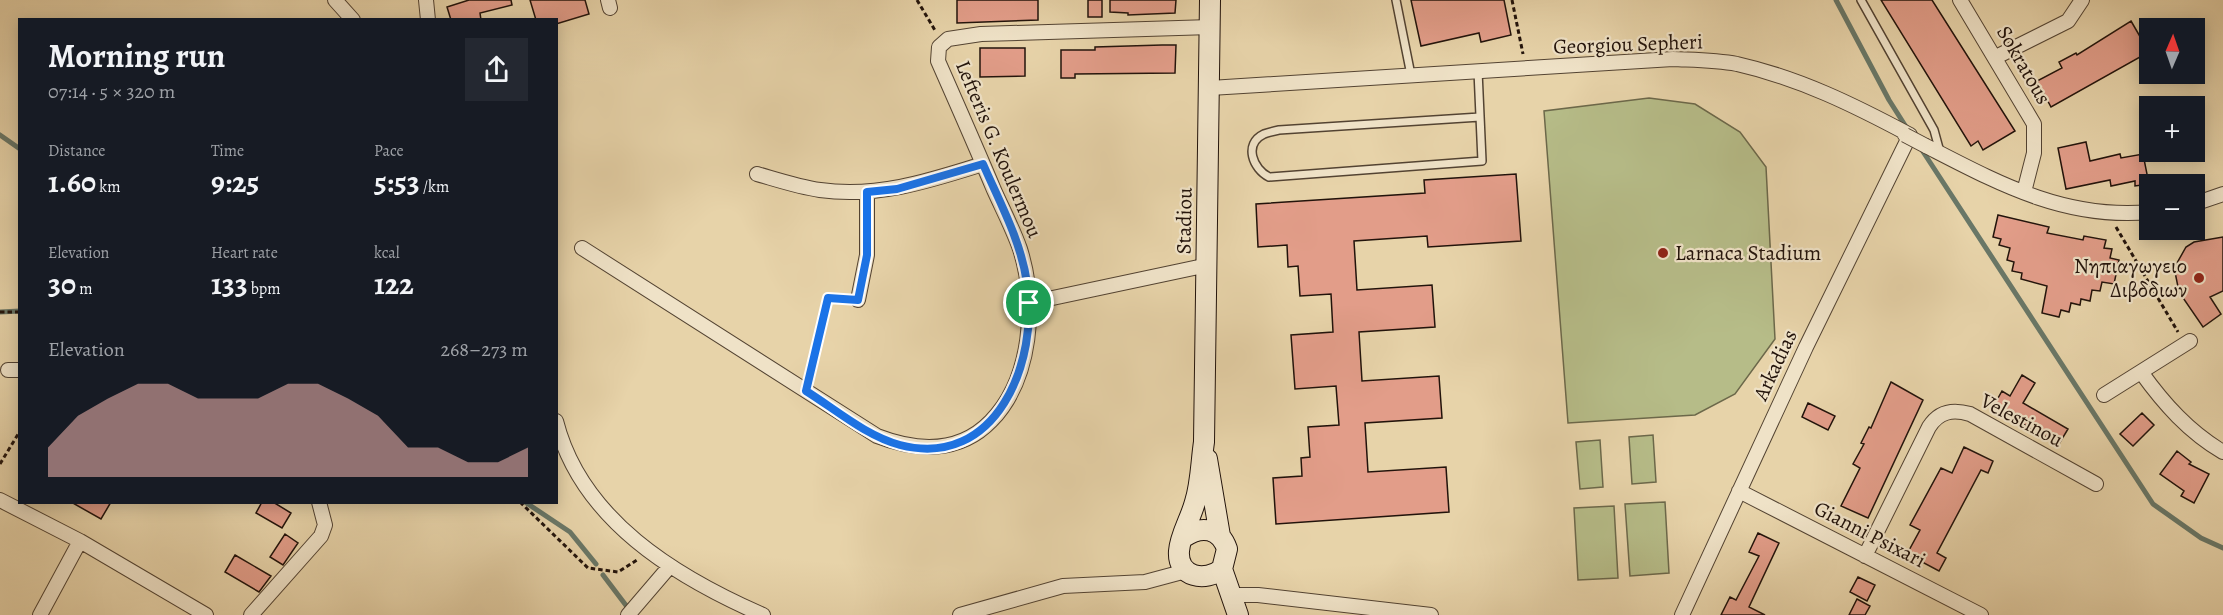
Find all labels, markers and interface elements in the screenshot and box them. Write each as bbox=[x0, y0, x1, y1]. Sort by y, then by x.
north arrow bbox=[2139, 18, 2205, 84]
map controls bbox=[2139, 18, 2205, 240]
street label: Sokratous bbox=[1990, 21, 2058, 109]
street label: Georgiou Sepheri bbox=[1553, 27, 1703, 61]
text: Morning run bbox=[48, 33, 225, 78]
button: share bbox=[465, 38, 528, 101]
street label: Lefteris G. Koulermou bbox=[949, 56, 1049, 243]
text: 07:14 · 5 × 320 m bbox=[48, 78, 175, 105]
button: + bbox=[2139, 96, 2205, 162]
text: Distance bbox=[48, 140, 105, 162]
text: Time bbox=[211, 140, 244, 162]
text: Pace bbox=[374, 140, 404, 162]
text: 1.60 bbox=[48, 162, 96, 202]
text: 9:25 bbox=[211, 162, 259, 202]
text: 5:53 bbox=[374, 162, 420, 202]
button: − bbox=[2139, 174, 2205, 240]
text: km bbox=[96, 176, 121, 198]
text: /km bbox=[420, 176, 449, 198]
street label: Stadiou bbox=[1169, 187, 1199, 255]
place label: Larnaca Stadium bbox=[1675, 239, 1821, 267]
text: Elevation bbox=[48, 242, 109, 264]
text: Heart rate bbox=[211, 242, 278, 264]
text: kcal bbox=[374, 242, 400, 264]
marker: Larnaca Stadium bbox=[1656, 246, 1670, 260]
place label: Νηπιαγωγειο Διβδδιων bbox=[2074, 252, 2187, 304]
text: 30 bbox=[48, 264, 76, 304]
text: 133 bbox=[211, 264, 248, 304]
text: 122 bbox=[374, 264, 414, 304]
marker: Νηπιαγωγειο Διβδδιων bbox=[2192, 271, 2206, 285]
pin bbox=[1003, 277, 1054, 328]
text: m bbox=[76, 278, 92, 300]
text: bpm bbox=[248, 278, 281, 300]
icon: arrive bbox=[1012, 286, 1045, 319]
street label: Arkadias bbox=[1746, 325, 1804, 406]
text: Elevation bbox=[48, 336, 125, 363]
text: 268–273 m bbox=[441, 336, 528, 363]
street label: Velestinou bbox=[1975, 386, 2069, 454]
street label: Gianni Psixari bbox=[1809, 494, 1931, 574]

